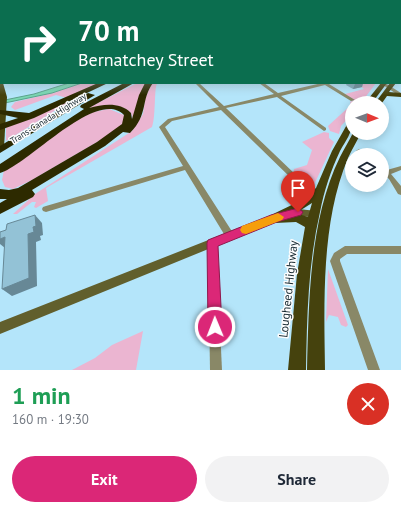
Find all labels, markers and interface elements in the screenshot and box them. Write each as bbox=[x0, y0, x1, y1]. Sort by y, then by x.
text: 70 m bbox=[78, 12, 139, 49]
icon: right bbox=[12, 16, 64, 68]
text: Bernatchey Street bbox=[78, 48, 214, 71]
street label: Trans-Canada Highway bbox=[8, 90, 89, 146]
north arrow bbox=[345, 96, 389, 140]
map controls bbox=[345, 96, 389, 192]
button: layers bbox=[345, 148, 389, 192]
pin bbox=[281, 171, 315, 212]
icon: arrive bbox=[287, 177, 309, 199]
street label: Lougheed Highway bbox=[275, 239, 301, 338]
position arrow bbox=[194, 306, 236, 348]
text: 1 min bbox=[12, 380, 71, 411]
button: close bbox=[347, 383, 389, 425]
text: 160 m · 19:30 bbox=[12, 411, 89, 428]
button: Exit bbox=[12, 456, 197, 502]
button: Share bbox=[205, 456, 389, 502]

